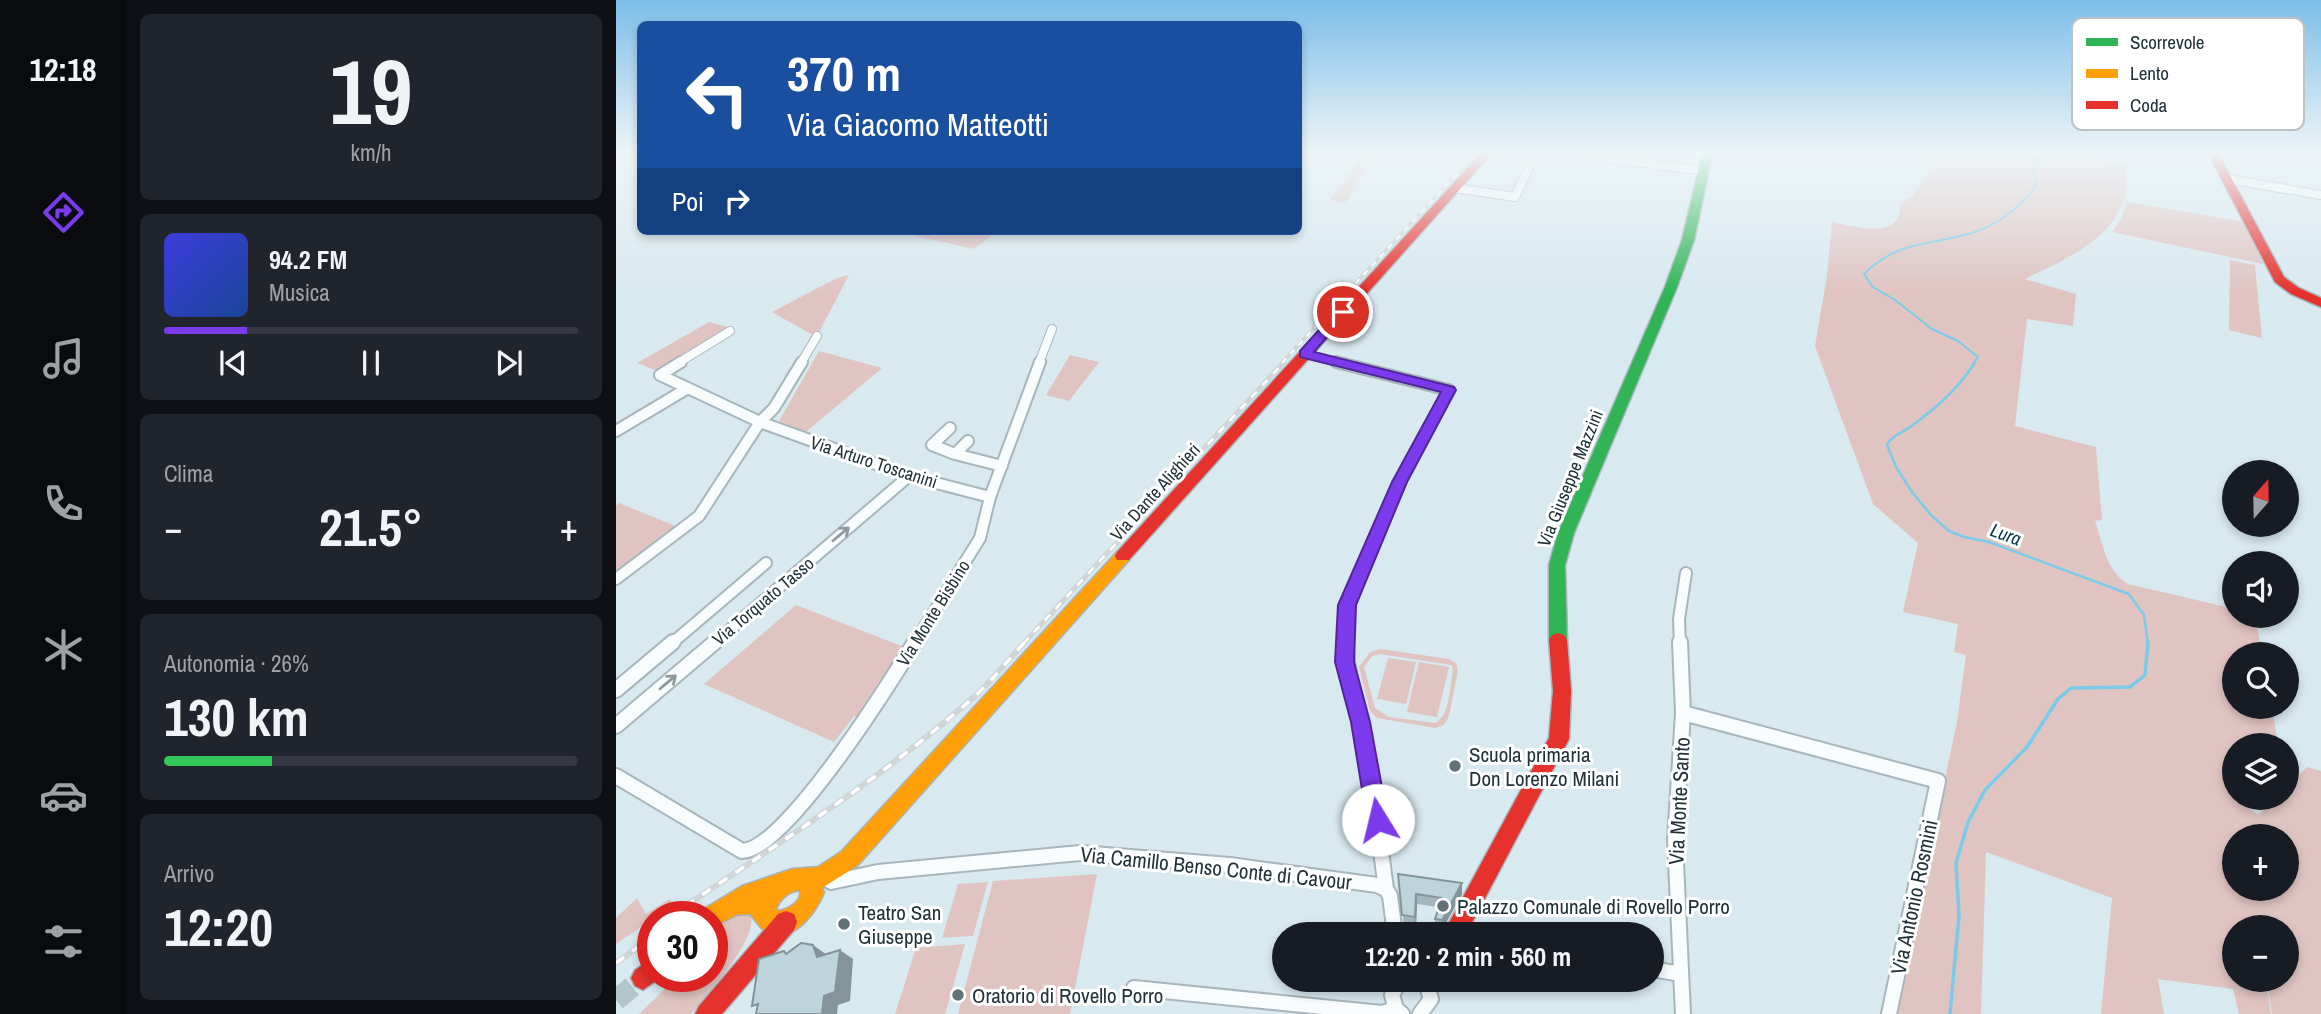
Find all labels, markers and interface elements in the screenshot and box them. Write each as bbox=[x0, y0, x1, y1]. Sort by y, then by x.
legend bbox=[2072, 18, 2304, 130]
text: Scorrevole bbox=[2130, 29, 2204, 55]
text: 19 bbox=[330, 30, 413, 152]
text: 370 m bbox=[787, 40, 901, 106]
text: 12:18 bbox=[29, 48, 97, 91]
icon: left bbox=[672, 49, 763, 140]
text: Lento bbox=[2130, 60, 2169, 86]
text: Coda bbox=[2130, 92, 2168, 118]
text: Via Giacomo Matteotti bbox=[787, 103, 1049, 146]
text: km/h bbox=[351, 137, 391, 168]
icon: right bbox=[718, 182, 756, 220]
text: Poi bbox=[672, 184, 704, 219]
icon: directions bbox=[39, 188, 88, 237]
text: 94.2 FM bbox=[269, 242, 347, 277]
text: Musica bbox=[269, 277, 330, 308]
pin bbox=[1313, 282, 1373, 342]
icon: arrive bbox=[1324, 293, 1362, 331]
icon: music bbox=[39, 334, 88, 383]
icon: previous bbox=[214, 344, 252, 382]
icon: pause bbox=[352, 344, 390, 382]
icon: next bbox=[490, 344, 528, 382]
street label: Via Giuseppe Mazzini bbox=[1531, 406, 1609, 550]
street label: Via Arturo Toscanini bbox=[807, 430, 941, 494]
street label: Via Dante Alighieri bbox=[1104, 438, 1206, 546]
text: Clima bbox=[164, 458, 213, 489]
north arrow bbox=[2222, 460, 2300, 537]
map controls bbox=[2222, 460, 2299, 992]
icon: phone bbox=[39, 479, 88, 528]
text: 21.5° bbox=[319, 492, 423, 562]
text: − bbox=[164, 502, 182, 553]
text: + bbox=[560, 502, 578, 553]
water label: Lura bbox=[1987, 516, 2025, 552]
one-way arrow bbox=[832, 526, 850, 542]
street label: Via Torquato Tasso bbox=[707, 551, 819, 651]
button: sound bbox=[2222, 551, 2299, 628]
street label: Via Monte Bisbino bbox=[890, 555, 976, 671]
icon: climate bbox=[39, 625, 88, 674]
button: search bbox=[2222, 642, 2299, 719]
text: Autonomia · 26% bbox=[164, 648, 309, 679]
one-way arrow bbox=[659, 674, 677, 690]
text: 130 km bbox=[164, 682, 309, 752]
button: layers bbox=[2222, 733, 2299, 810]
street label: Via Monte Santo bbox=[1661, 736, 1697, 866]
place label: Scuola primaria Don Lorenzo Milani bbox=[1469, 740, 1619, 793]
marker: Scuola primaria Don Lorenzo Milani bbox=[1447, 758, 1463, 774]
icon: car bbox=[39, 771, 88, 820]
position arrow bbox=[1341, 783, 1415, 857]
street label: Via Antonio Rosmini bbox=[1883, 817, 1945, 977]
button: + bbox=[2222, 824, 2299, 901]
street label: Via Camillo Benso Conte di Cavour bbox=[1079, 839, 1353, 897]
text: Arrivo bbox=[164, 858, 214, 889]
text: 12:20 bbox=[164, 892, 273, 962]
place label: Palazzo Comunale di Rovello Porro bbox=[1457, 892, 1730, 921]
place label: Teatro San Giuseppe bbox=[858, 898, 941, 951]
marker: Palazzo Comunale di Rovello Porro bbox=[1435, 898, 1451, 914]
speed limit sign: 30 bbox=[637, 901, 728, 992]
button: − bbox=[2222, 915, 2299, 992]
marker: Teatro San Giuseppe bbox=[836, 916, 852, 932]
icon: filters bbox=[39, 917, 88, 966]
text: 12:20 · 2 min · 560 m bbox=[1365, 939, 1571, 974]
place label: Oratorio di Rovello Porro bbox=[972, 981, 1163, 1010]
marker: Oratorio di Rovello Porro bbox=[950, 987, 966, 1003]

